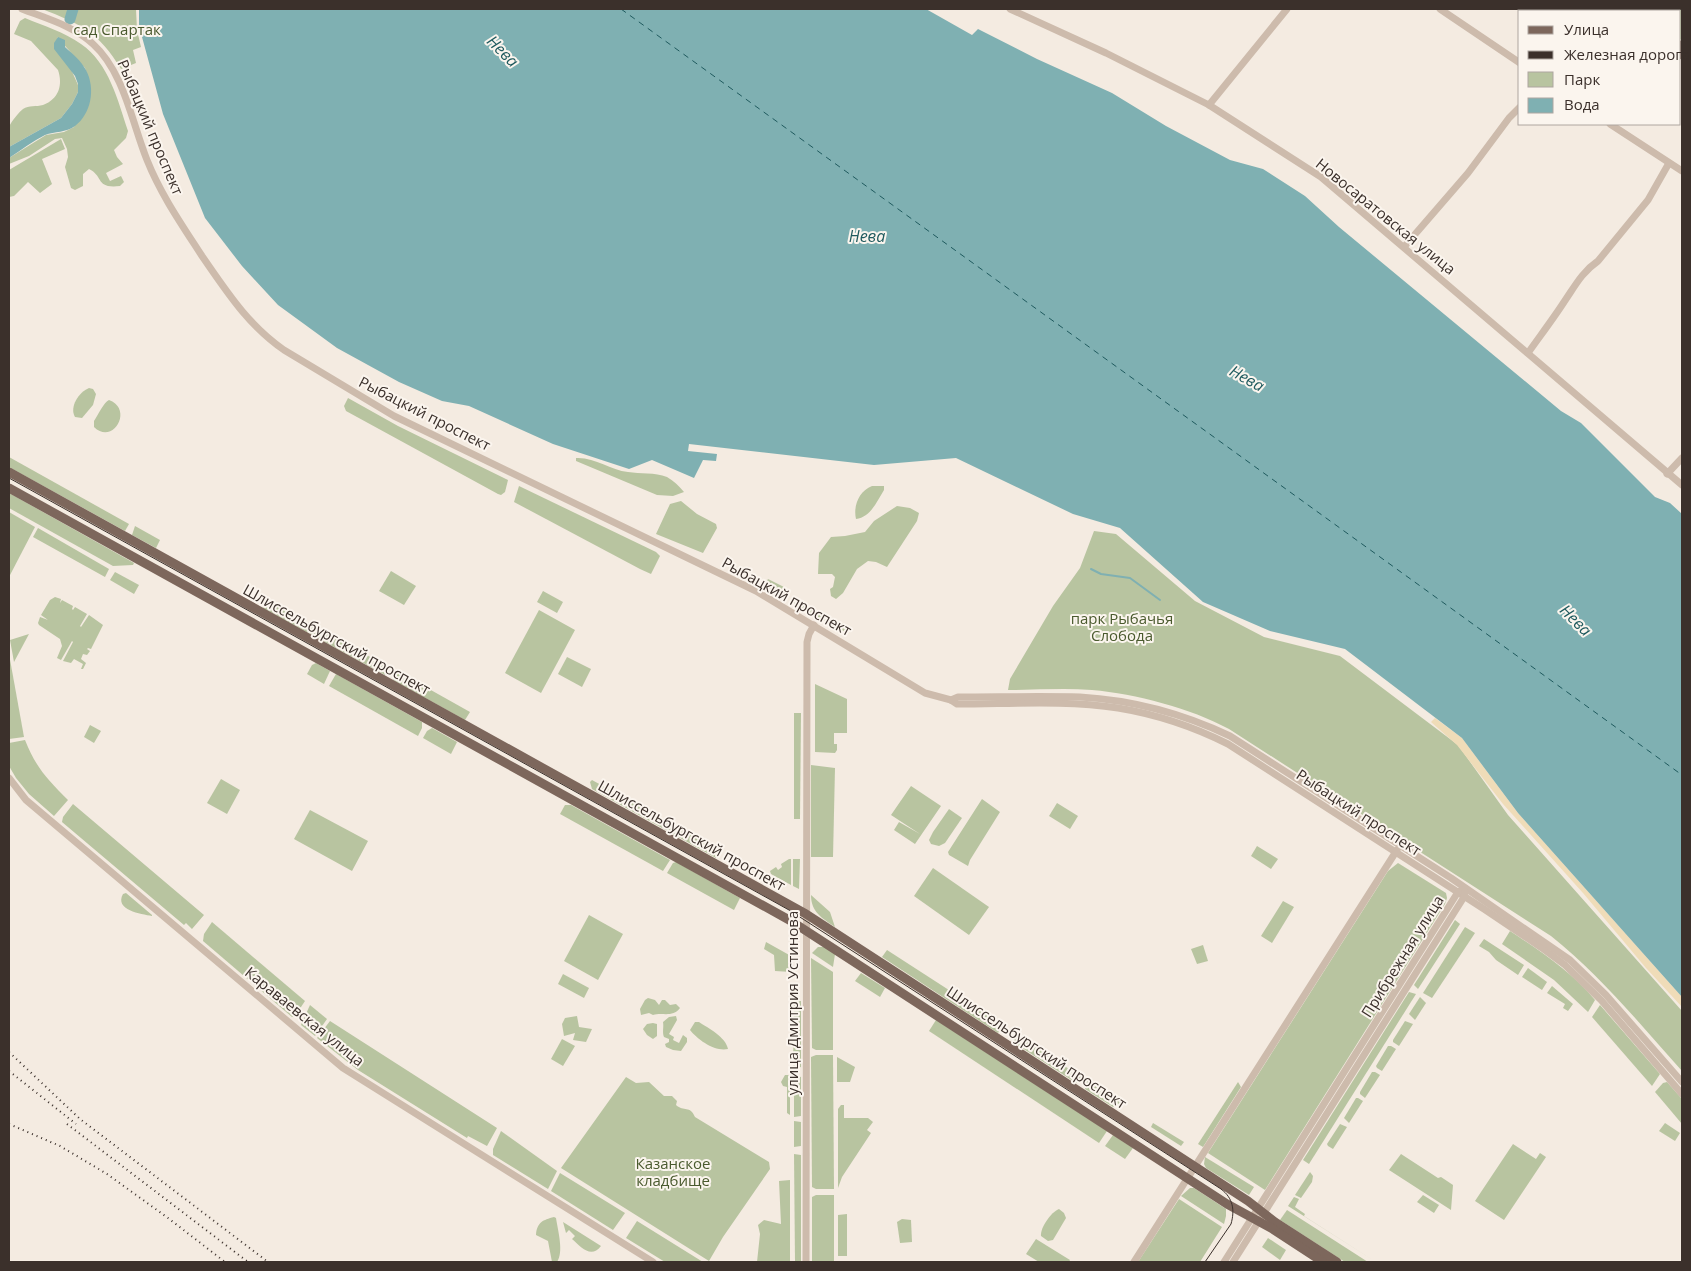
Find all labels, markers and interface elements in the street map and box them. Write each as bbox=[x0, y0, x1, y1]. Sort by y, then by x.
legend bbox=[1518, 10, 1681, 125]
park label: сад Спартак bbox=[73, 19, 161, 39]
text: Улица bbox=[1564, 19, 1609, 39]
water label: Нева bbox=[482, 30, 524, 72]
text: Железная дорога bbox=[1564, 44, 1690, 64]
street label: Рыбацкий проспект bbox=[113, 56, 189, 198]
text: Парк bbox=[1564, 69, 1600, 89]
text: Вода bbox=[1564, 94, 1600, 114]
street label: Новосаратовская улица bbox=[1312, 153, 1460, 279]
water label: Нева bbox=[849, 225, 885, 247]
water label: Нева bbox=[1226, 360, 1268, 396]
street label: Рыбацкий проспект bbox=[356, 371, 494, 455]
street label: Рыбацкий проспект bbox=[719, 552, 855, 640]
street label: Шлиссельбургский проспект bbox=[240, 579, 434, 699]
water label: Нева bbox=[1555, 599, 1597, 641]
park label: парк Рыбачья Слобода bbox=[1071, 608, 1173, 645]
street label: Рыбацкий проспект bbox=[1293, 764, 1425, 860]
street label: Шлиссельбургский проспект bbox=[595, 775, 789, 895]
street label: Прибрежная улица bbox=[1356, 891, 1448, 1021]
street label: улица Дмитрия Устинова bbox=[782, 911, 802, 1095]
street label: Караваевская улица bbox=[241, 962, 369, 1070]
street label: Шлиссельбургский проспект bbox=[943, 981, 1131, 1113]
park label: Казанское кладбище bbox=[636, 1153, 710, 1190]

